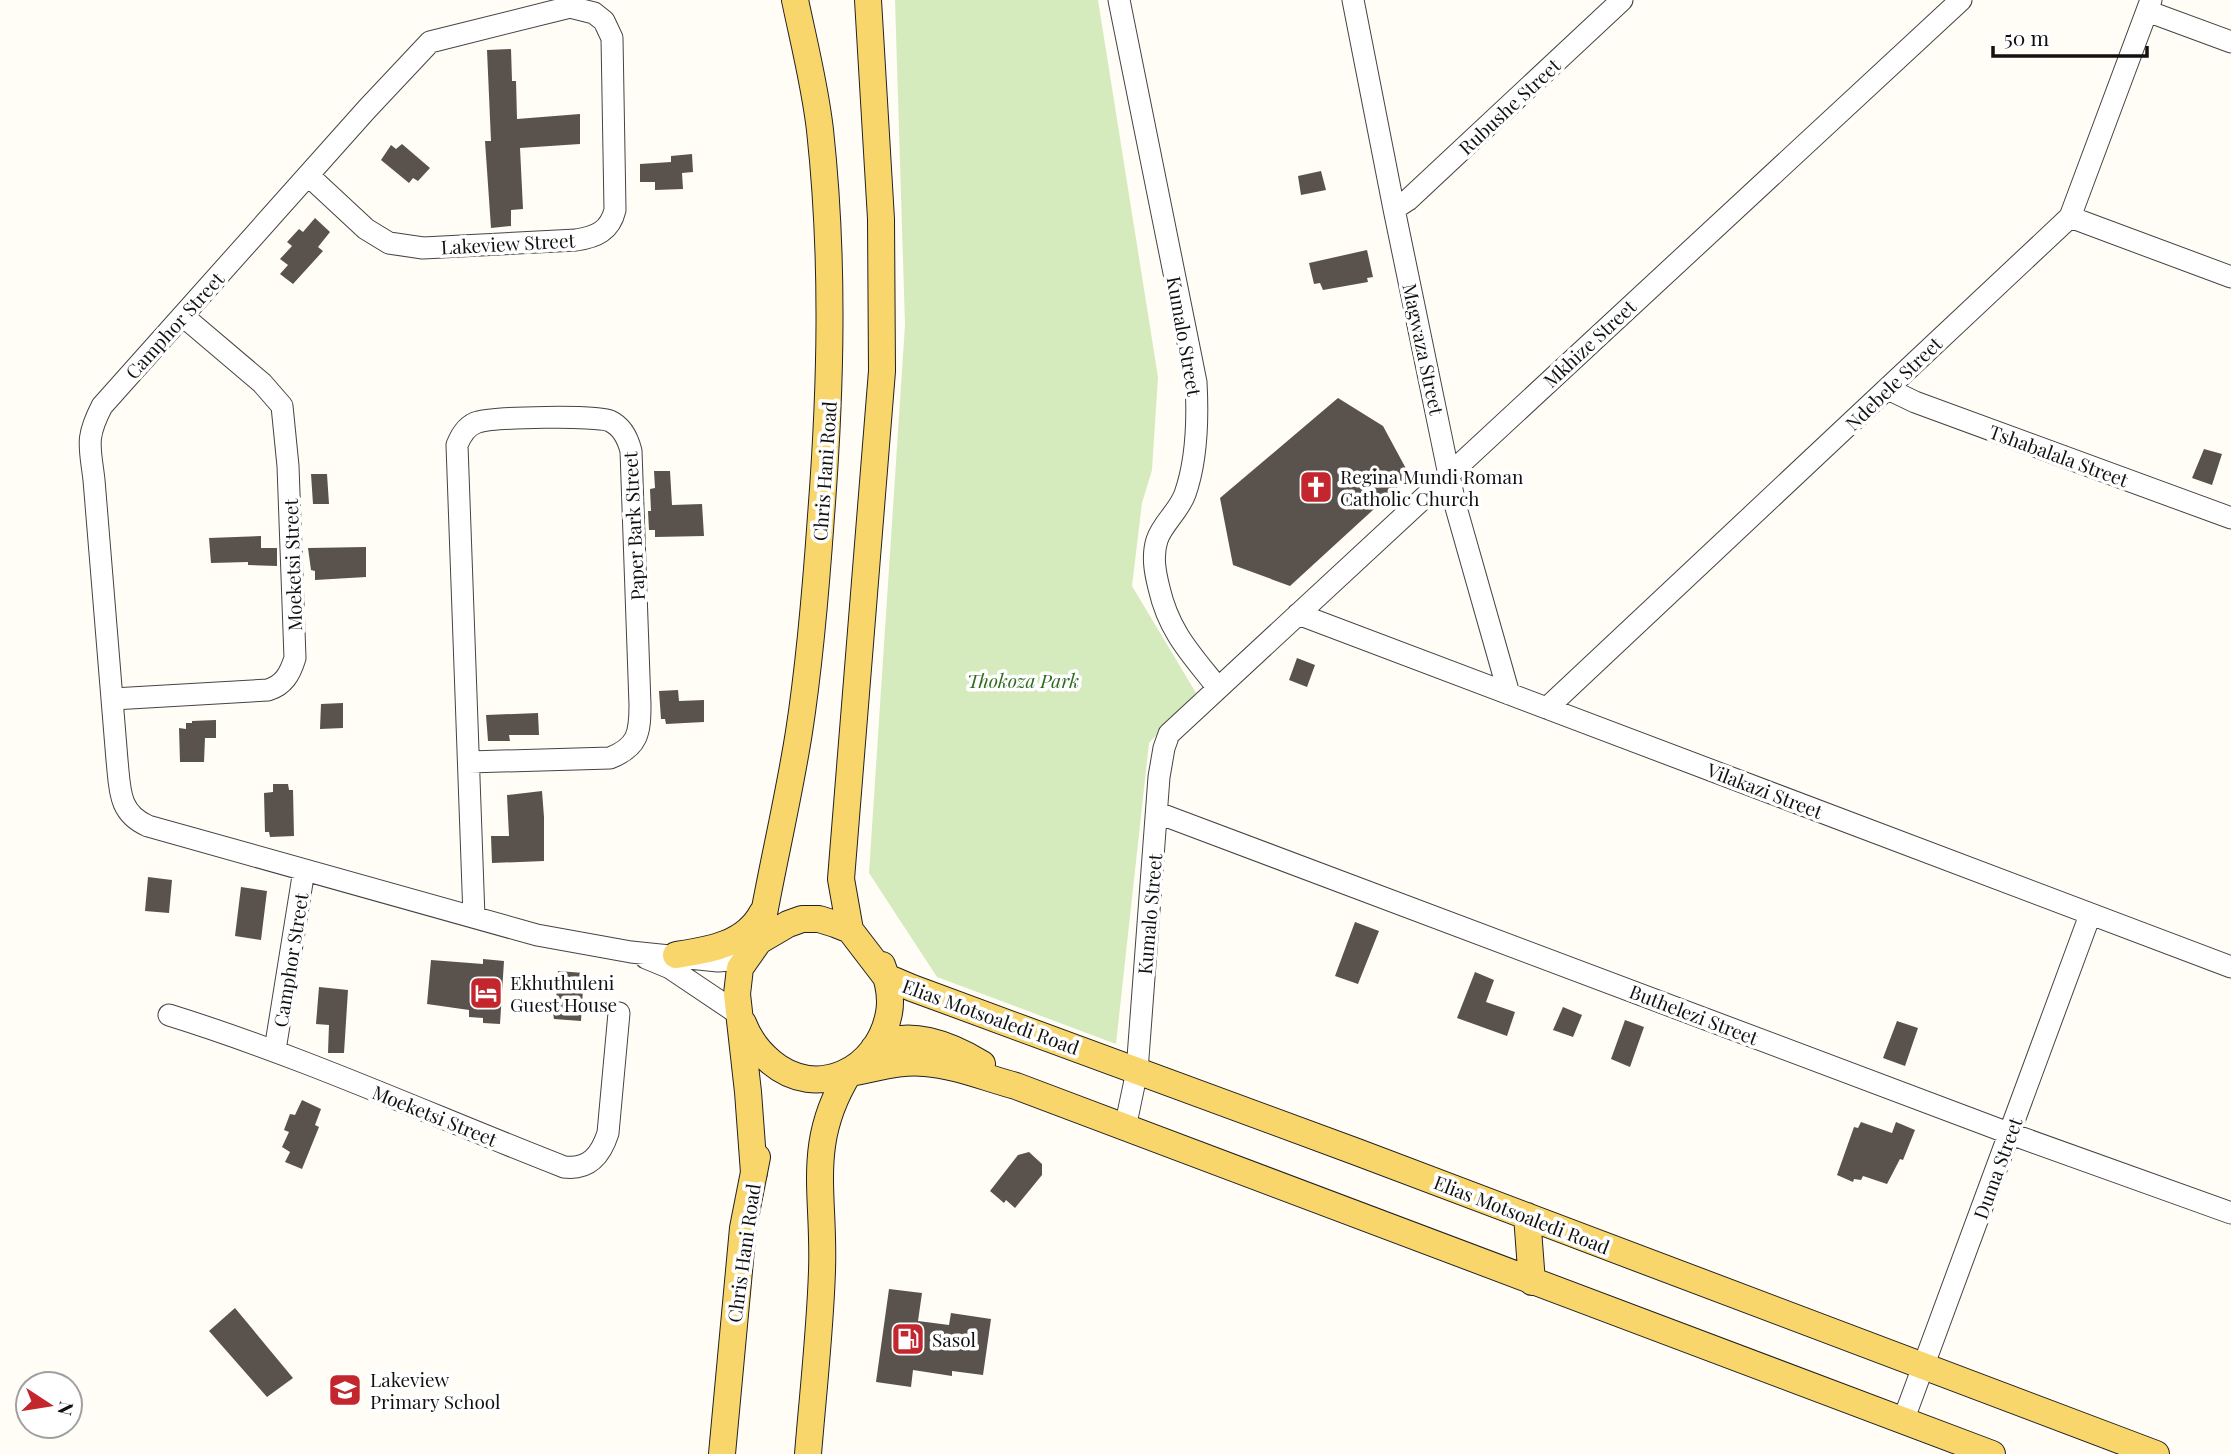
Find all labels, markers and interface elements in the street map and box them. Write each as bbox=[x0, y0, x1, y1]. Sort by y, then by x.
scale bar bbox=[1993, 14, 2147, 58]
text: 50 m bbox=[2004, 23, 2050, 51]
street label: Rubushe Street bbox=[1453, 52, 1566, 160]
street label: Lakeview Street bbox=[440, 226, 576, 259]
street label: Camphor Street bbox=[119, 266, 229, 384]
street label: Kumalo Street bbox=[1162, 274, 1208, 398]
street label: Magwaza Street bbox=[1397, 281, 1451, 417]
street label: Mkhize Street bbox=[1537, 293, 1641, 393]
street label: Ndebele Street bbox=[1839, 330, 1947, 436]
street label: Chris Hani Road bbox=[806, 400, 842, 542]
street label: Tshabalala Street bbox=[1986, 418, 2132, 492]
street label: Paper Bark Street bbox=[616, 451, 650, 601]
place label: Regina Mundi Roman Catholic Church bbox=[1340, 463, 1524, 511]
church icon: Regina Mundi Roman Catholic Church bbox=[1297, 468, 1335, 506]
street label: Moeketsi Street bbox=[277, 498, 307, 632]
park label: Thokoza Park bbox=[967, 667, 1079, 693]
street label: Vilakazi Street bbox=[1702, 756, 1827, 824]
street label: Kumalo Street bbox=[1131, 852, 1167, 976]
street label: Camphor Street bbox=[267, 891, 314, 1029]
place label: Ekhuthuleni Guest House bbox=[510, 969, 617, 1017]
street label: Elias Motsoaledi Road bbox=[899, 972, 1083, 1060]
hotel icon: Ekhuthuleni Guest House bbox=[467, 974, 505, 1012]
street label: Buthelezi Street bbox=[1626, 978, 1762, 1051]
street label: Moeketsi Street bbox=[369, 1078, 501, 1152]
street label: Duma Street bbox=[1967, 1113, 2028, 1223]
street label: Elias Motsoaledi Road bbox=[1430, 1168, 1614, 1260]
street label: Chris Hani Road bbox=[720, 1182, 766, 1324]
fuel station icon: Sasol bbox=[889, 1320, 927, 1358]
place label: Sasol bbox=[932, 1326, 976, 1352]
place label: Lakeview Primary School bbox=[370, 1366, 501, 1414]
north arrow bbox=[14, 1370, 84, 1440]
school or university icon: Lakeview Primary School bbox=[326, 1371, 364, 1409]
text: N bbox=[52, 1399, 81, 1418]

